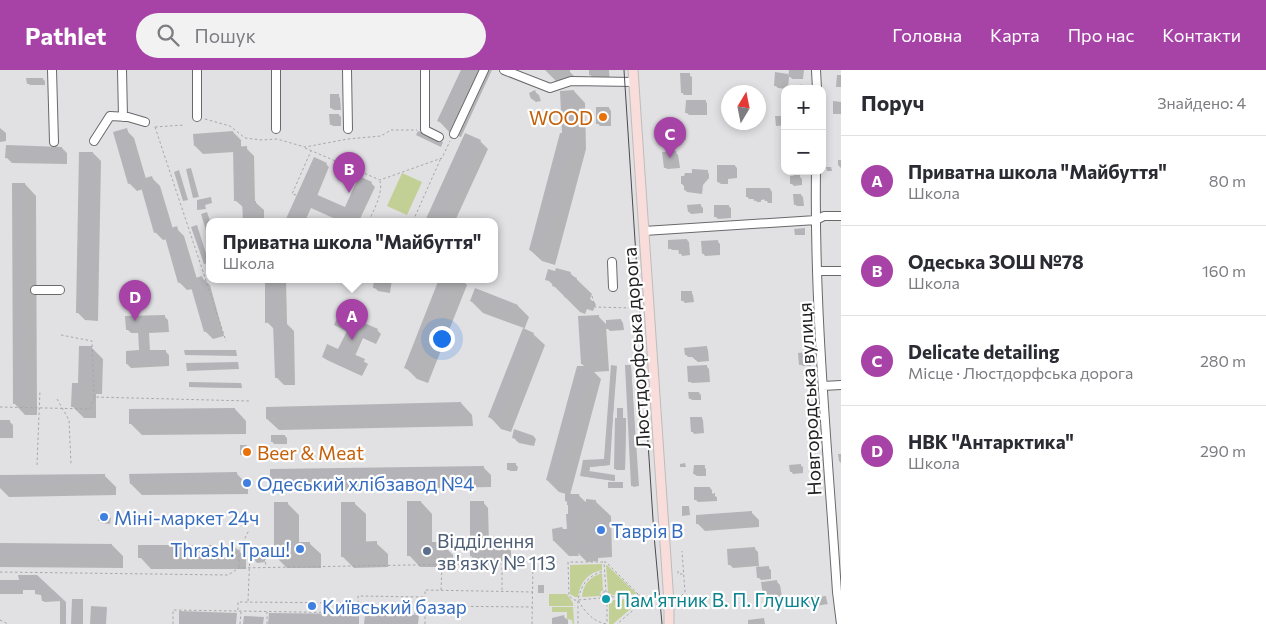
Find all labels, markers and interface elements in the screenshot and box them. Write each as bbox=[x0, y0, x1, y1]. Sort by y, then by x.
search box bbox=[136, 13, 486, 58]
text: Pathlet bbox=[25, 21, 106, 50]
icon: search bbox=[154, 21, 182, 49]
text: Пошук bbox=[194, 24, 256, 47]
text: Головна bbox=[892, 24, 962, 46]
text: Карта bbox=[990, 24, 1040, 46]
text: Про нас bbox=[1068, 24, 1134, 46]
text: Контакти bbox=[1162, 24, 1241, 46]
north arrow bbox=[721, 85, 766, 130]
map controls bbox=[781, 85, 826, 175]
button: + bbox=[781, 85, 826, 130]
text: Поруч bbox=[861, 90, 924, 115]
text: Знайдено: 4 bbox=[1157, 93, 1246, 112]
place label: WOOD bbox=[529, 106, 593, 129]
marker: WOOD bbox=[597, 111, 609, 123]
pin: C bbox=[654, 117, 686, 158]
button: − bbox=[781, 130, 826, 175]
pin: B bbox=[333, 152, 365, 193]
text: Приватна школа "Майбуття" bbox=[908, 160, 1167, 183]
text: A bbox=[871, 171, 883, 190]
text: 80 m bbox=[1209, 171, 1246, 190]
text: Школа bbox=[908, 183, 960, 202]
popup bbox=[206, 218, 498, 283]
text: Приватна школа "Майбуття" bbox=[223, 230, 481, 253]
street label: Люстдорфська дорога bbox=[617, 246, 655, 450]
text: Одеська ЗОШ №78 bbox=[908, 250, 1084, 273]
text: Школа bbox=[223, 253, 275, 272]
text: B bbox=[872, 261, 882, 280]
text: 160 m bbox=[1202, 261, 1246, 280]
text: Школа bbox=[908, 273, 960, 292]
pin: D bbox=[119, 280, 151, 321]
pin: A bbox=[336, 299, 368, 340]
street label: Новгородська вулиця bbox=[792, 302, 826, 496]
your location bbox=[429, 326, 455, 352]
text: Delicate detailing bbox=[908, 340, 1060, 363]
text: C bbox=[872, 351, 882, 370]
text: 280 m bbox=[1200, 351, 1246, 370]
text: Місце · Люстдорфська дорога bbox=[908, 363, 1133, 382]
text: НВК "Антарктика" bbox=[908, 430, 1074, 453]
place label: Beer & Meat bbox=[257, 441, 364, 464]
text: D bbox=[871, 441, 883, 460]
text: 290 m bbox=[1200, 441, 1246, 460]
marker: Beer & Meat bbox=[241, 446, 253, 458]
text: Школа bbox=[908, 453, 960, 472]
place label: Одеський хлібзавод №4 bbox=[257, 472, 474, 495]
marker: Одеський хлібзавод №4 bbox=[241, 477, 253, 489]
place label: Міні-маркет 24ч bbox=[114, 506, 259, 529]
marker: Міні-маркет 24ч bbox=[98, 511, 110, 523]
place label: Таврія В bbox=[611, 519, 683, 542]
marker: Таврія В bbox=[595, 524, 607, 536]
place label: Відділення зв'язку № 113 bbox=[437, 529, 556, 574]
place label: Thrash! Траш! bbox=[170, 538, 290, 561]
marker: Thrash! Траш! bbox=[294, 543, 306, 555]
marker: Відділення зв'язку № 113 bbox=[421, 545, 433, 557]
place label: Пам'ятник В. П. Глушку bbox=[616, 588, 820, 611]
marker: Пам'ятник В. П. Глушку bbox=[600, 593, 612, 605]
place label: Київський базар bbox=[322, 595, 467, 618]
marker: Київський базар bbox=[306, 600, 318, 612]

